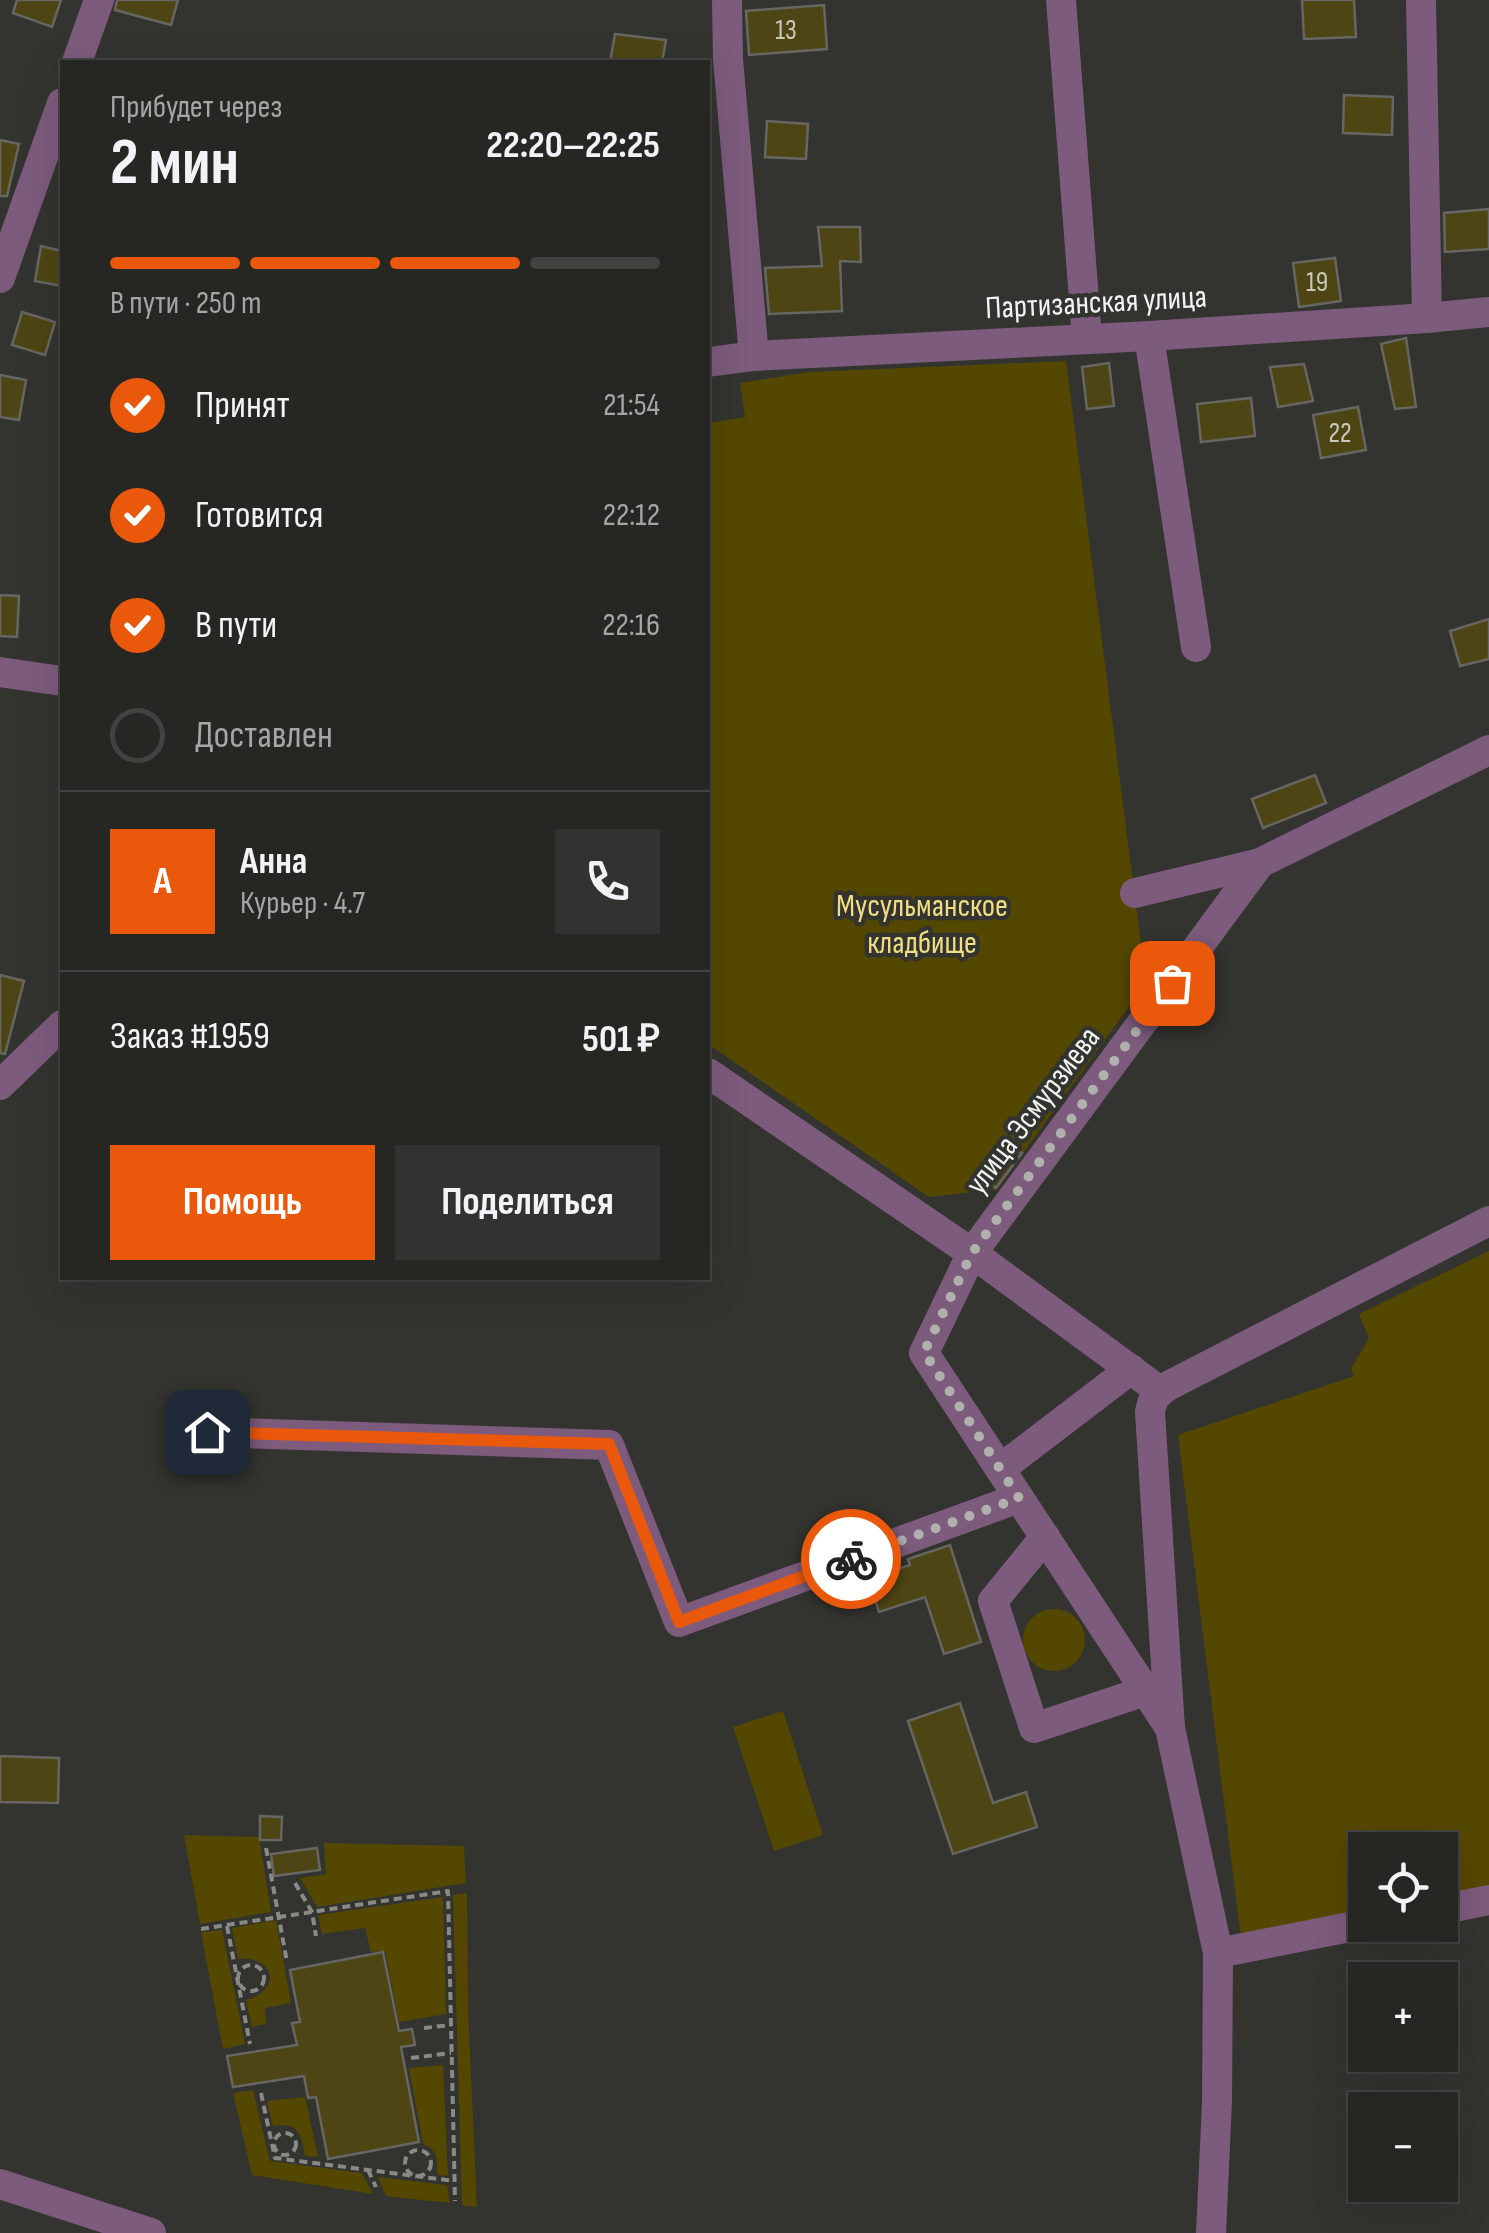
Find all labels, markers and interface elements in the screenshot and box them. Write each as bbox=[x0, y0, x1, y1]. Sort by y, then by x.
house number: 13 bbox=[775, 14, 797, 47]
text: Прибудет через bbox=[110, 88, 282, 127]
text: 22:20–22:25 bbox=[486, 123, 660, 168]
text: 2 мин bbox=[110, 125, 239, 203]
house number: 19 bbox=[1306, 266, 1328, 299]
street label: Партизанская улица bbox=[984, 278, 1208, 328]
text: В пути · 250 m bbox=[110, 284, 262, 323]
icon: check bbox=[110, 378, 165, 433]
text: Принят bbox=[195, 383, 290, 428]
text: 21:54 bbox=[603, 386, 660, 425]
house number: 22 bbox=[1328, 417, 1352, 450]
icon: check bbox=[110, 488, 165, 543]
text: Готовится bbox=[195, 493, 324, 538]
text: 22:12 bbox=[603, 496, 660, 535]
icon: check bbox=[110, 598, 165, 653]
text: В пути bbox=[195, 603, 277, 648]
text: 22:16 bbox=[602, 606, 660, 645]
text: Доставлен bbox=[195, 713, 333, 758]
button: phone bbox=[555, 829, 660, 934]
text: Анна bbox=[240, 839, 307, 884]
text: А bbox=[153, 859, 172, 904]
text: Курьер · 4.7 bbox=[240, 884, 365, 923]
park label: Мусульманское кладбище bbox=[836, 887, 1008, 963]
pin bbox=[1130, 941, 1215, 1026]
icon: bag bbox=[1145, 956, 1200, 1011]
text: Заказ #1959 bbox=[110, 1014, 270, 1059]
text: 501 ₽ bbox=[582, 1017, 660, 1062]
street label: улица Эсмурзиева bbox=[957, 1019, 1109, 1203]
button: Помощь bbox=[110, 1145, 375, 1260]
button: Поделиться bbox=[395, 1145, 660, 1260]
pin bbox=[165, 1390, 250, 1475]
icon: home bbox=[180, 1405, 235, 1460]
courier bbox=[801, 1509, 901, 1609]
icon: bike bbox=[824, 1532, 879, 1587]
map controls bbox=[1348, 1832, 1458, 2202]
button: locate bbox=[1348, 1832, 1458, 1942]
button: + bbox=[1348, 1962, 1458, 2072]
button: − bbox=[1348, 2092, 1458, 2202]

